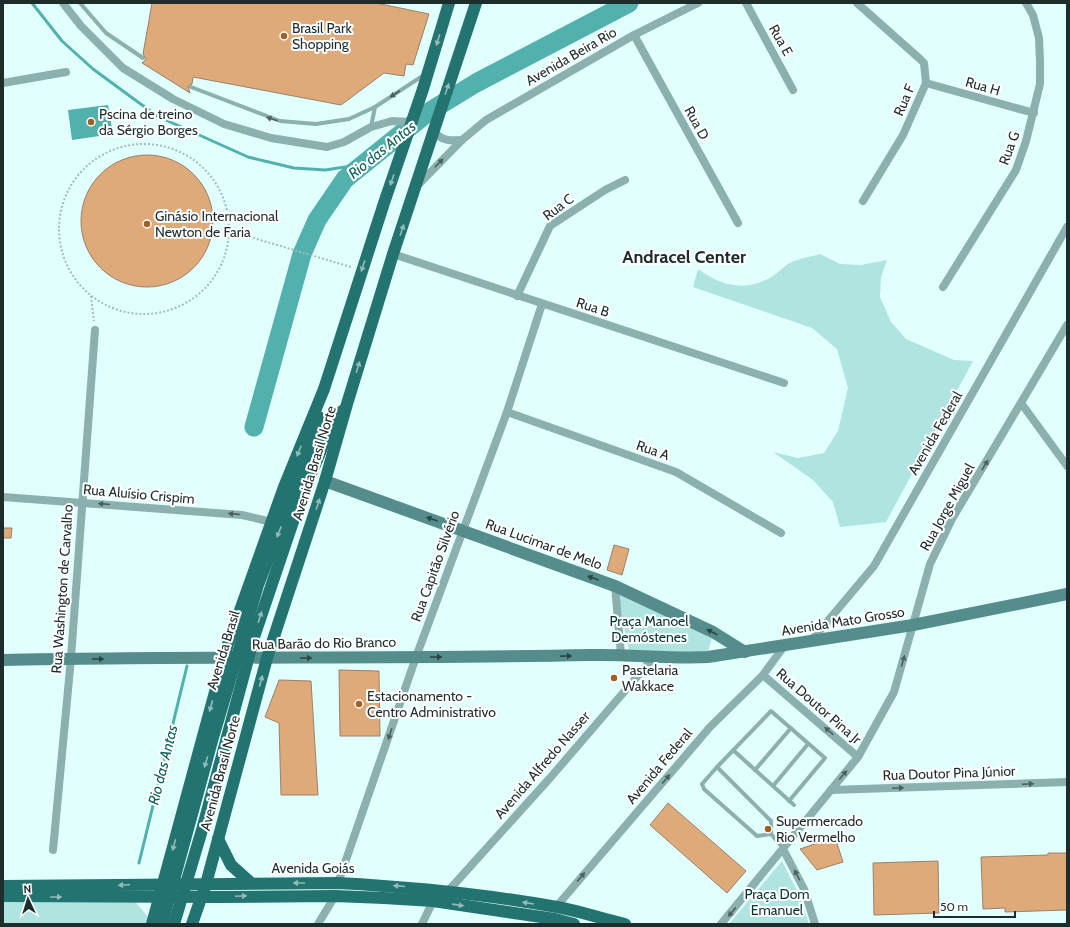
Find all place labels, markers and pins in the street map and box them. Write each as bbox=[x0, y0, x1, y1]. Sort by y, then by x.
place label: Brasil Park Shopping bbox=[292, 19, 352, 53]
marker: Brasil Park Shopping bbox=[279, 31, 289, 41]
place label: Pscina de treino da Sérgio Borges bbox=[99, 105, 198, 139]
marker: Pscina de treino da Sérgio Borges bbox=[86, 117, 96, 127]
place label: Ginásio Internacional Newton de Faria bbox=[155, 207, 279, 241]
marker: Ginásio Internacional Newton de Faria bbox=[142, 219, 152, 229]
place label: Pastelaria Wakkace bbox=[622, 661, 679, 695]
marker: Pastelaria Wakkace bbox=[609, 673, 619, 683]
place label: Estacionamento - Centro Administrativo bbox=[367, 687, 496, 721]
marker: Estacionamento - Centro Administrativo bbox=[354, 699, 364, 709]
place label: Supermercado Rio Vermelho bbox=[776, 812, 863, 846]
marker: Supermercado Rio Vermelho bbox=[763, 824, 773, 834]

